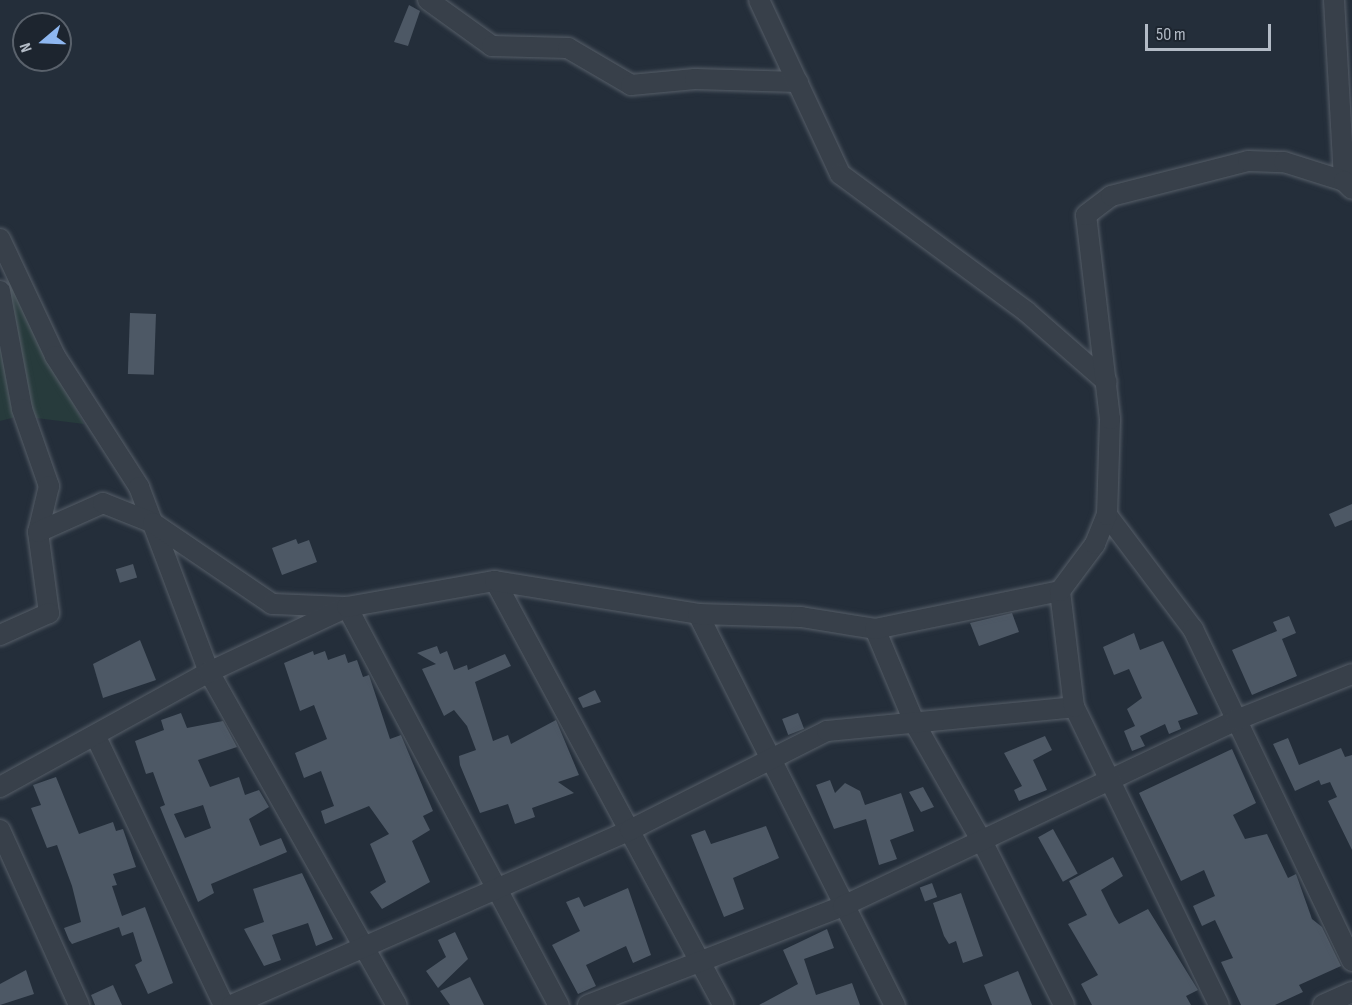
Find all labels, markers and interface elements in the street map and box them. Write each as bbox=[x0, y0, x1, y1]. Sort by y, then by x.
north arrow bbox=[12, 12, 72, 72]
scale bar bbox=[1148, 12, 1274, 50]
text: 50 m bbox=[1156, 24, 1186, 45]
text: N bbox=[16, 40, 37, 55]

